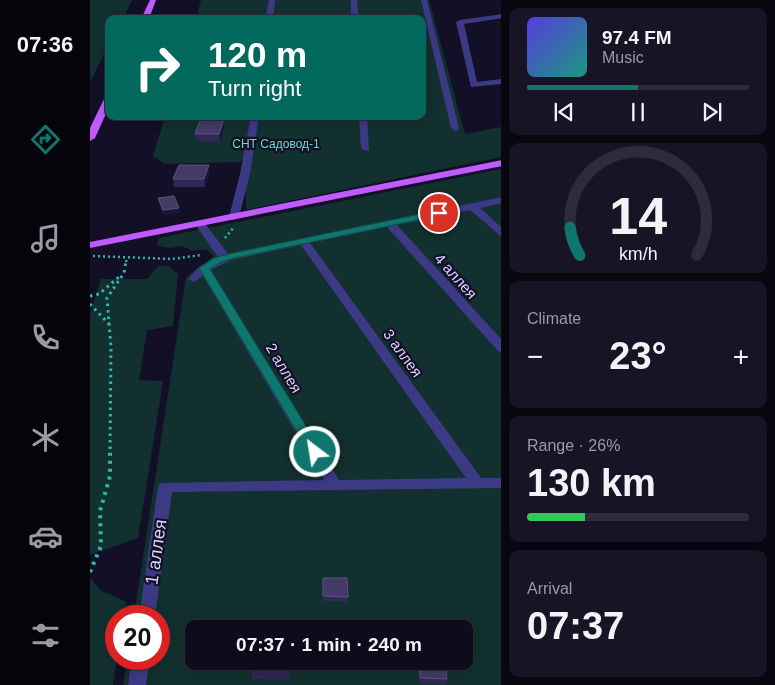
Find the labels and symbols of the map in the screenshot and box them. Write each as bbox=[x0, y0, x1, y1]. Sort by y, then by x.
park label: СНТ Садовод-1 bbox=[232, 137, 320, 151]
pin bbox=[418, 192, 460, 234]
street label: 4 аллея bbox=[431, 250, 481, 302]
street label: 3 аллея bbox=[380, 326, 426, 380]
street label: 2 аллея bbox=[263, 340, 305, 396]
position arrow bbox=[288, 425, 340, 477]
street label: 1 аллея bbox=[142, 518, 170, 586]
speed limit sign: 20 bbox=[105, 605, 170, 670]

